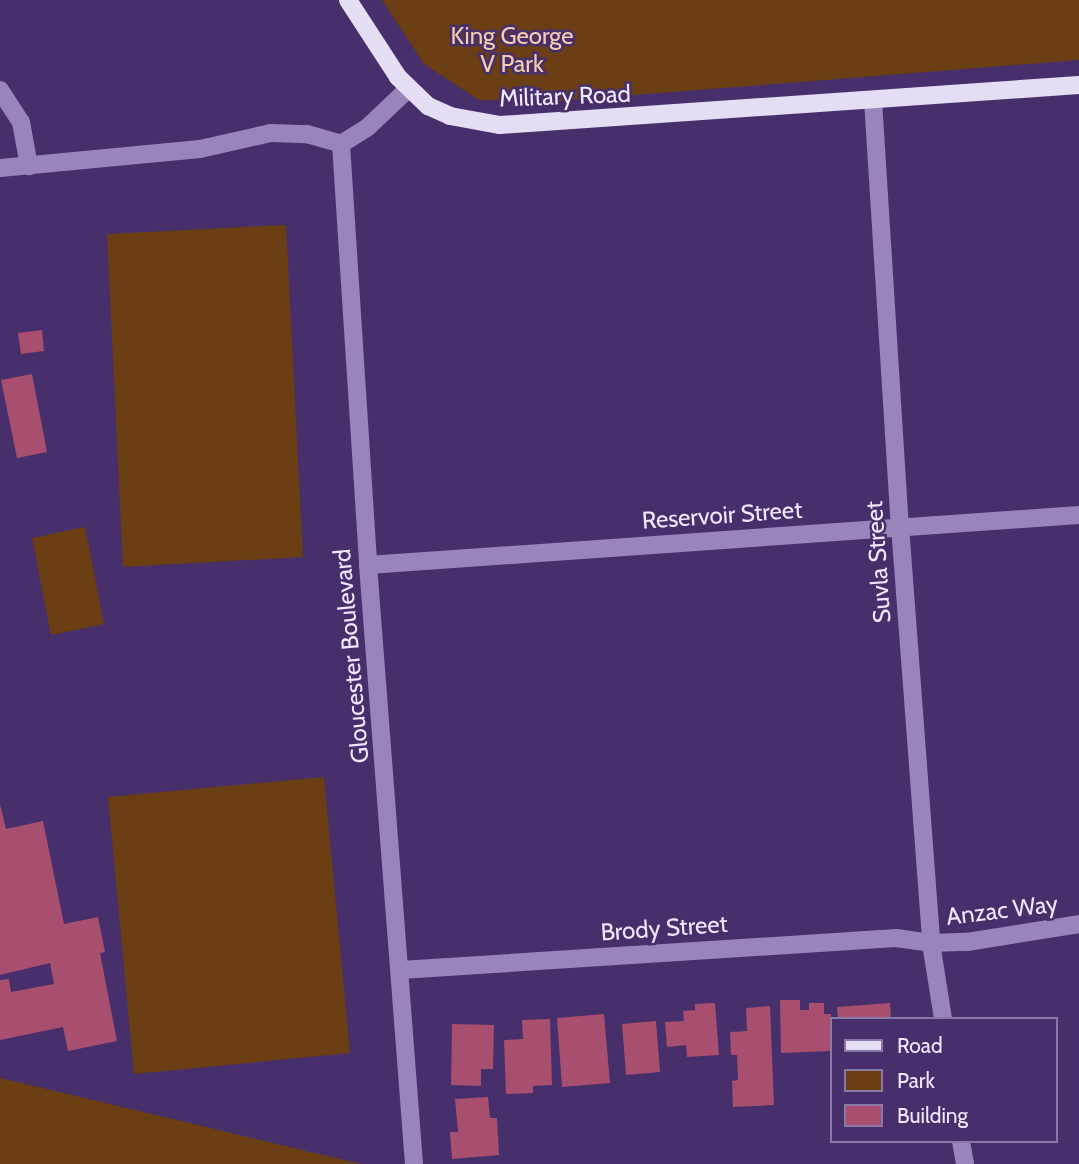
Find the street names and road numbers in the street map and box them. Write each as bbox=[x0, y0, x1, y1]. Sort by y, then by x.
street label: Military Road bbox=[499, 79, 631, 113]
street label: Reservoir Street bbox=[641, 495, 803, 535]
street label: Suvla Street bbox=[859, 500, 897, 624]
street label: Gloucester Boulevard bbox=[327, 548, 375, 764]
street label: Anzac Way bbox=[945, 889, 1059, 931]
street label: Brody Street bbox=[600, 909, 728, 947]

